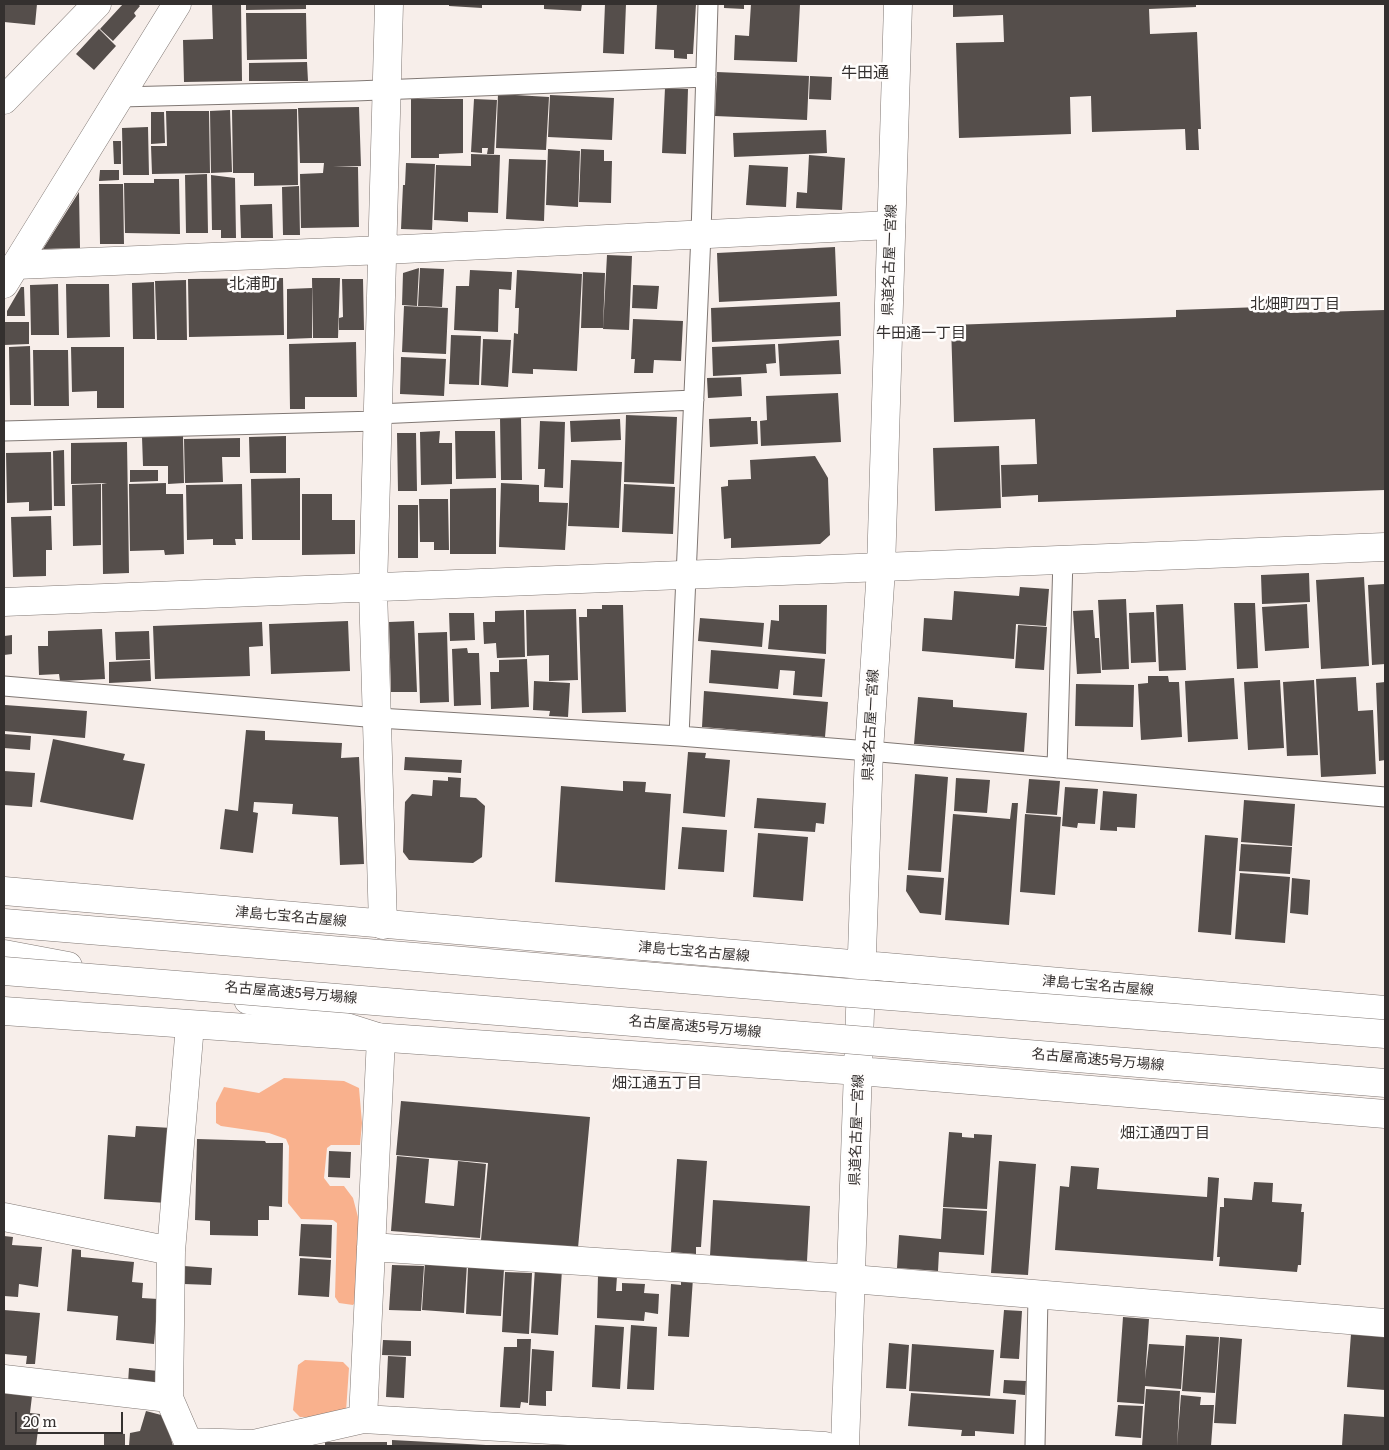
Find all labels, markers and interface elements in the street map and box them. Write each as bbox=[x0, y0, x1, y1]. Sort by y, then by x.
district label: 牛田通 bbox=[841, 63, 889, 83]
street label: 県道名古屋一宮線 bbox=[880, 204, 900, 316]
district label: 北浦町 bbox=[229, 274, 277, 294]
district label: 北畑町四丁目 bbox=[1250, 296, 1340, 314]
district label: 牛田通一丁目 bbox=[876, 325, 966, 343]
street label: 県道名古屋一宮線 bbox=[860, 669, 882, 781]
street label: 津島七宝名古屋線 bbox=[234, 904, 348, 930]
street label: 津島七宝名古屋線 bbox=[637, 939, 751, 965]
street label: 津島七宝名古屋線 bbox=[1041, 973, 1155, 999]
street label: 名古屋高速5号万場線 bbox=[224, 979, 358, 1007]
street label: 名古屋高速5号万場線 bbox=[628, 1013, 762, 1041]
street label: 名古屋高速5号万場線 bbox=[1031, 1046, 1165, 1074]
street label: 県道名古屋一宮線 bbox=[847, 1074, 867, 1186]
district label: 畑江通五丁目 bbox=[612, 1075, 702, 1093]
district label: 畑江通四丁目 bbox=[1120, 1125, 1210, 1143]
scale bar bbox=[18, 1402, 125, 1434]
text: 20 m bbox=[23, 1409, 57, 1432]

